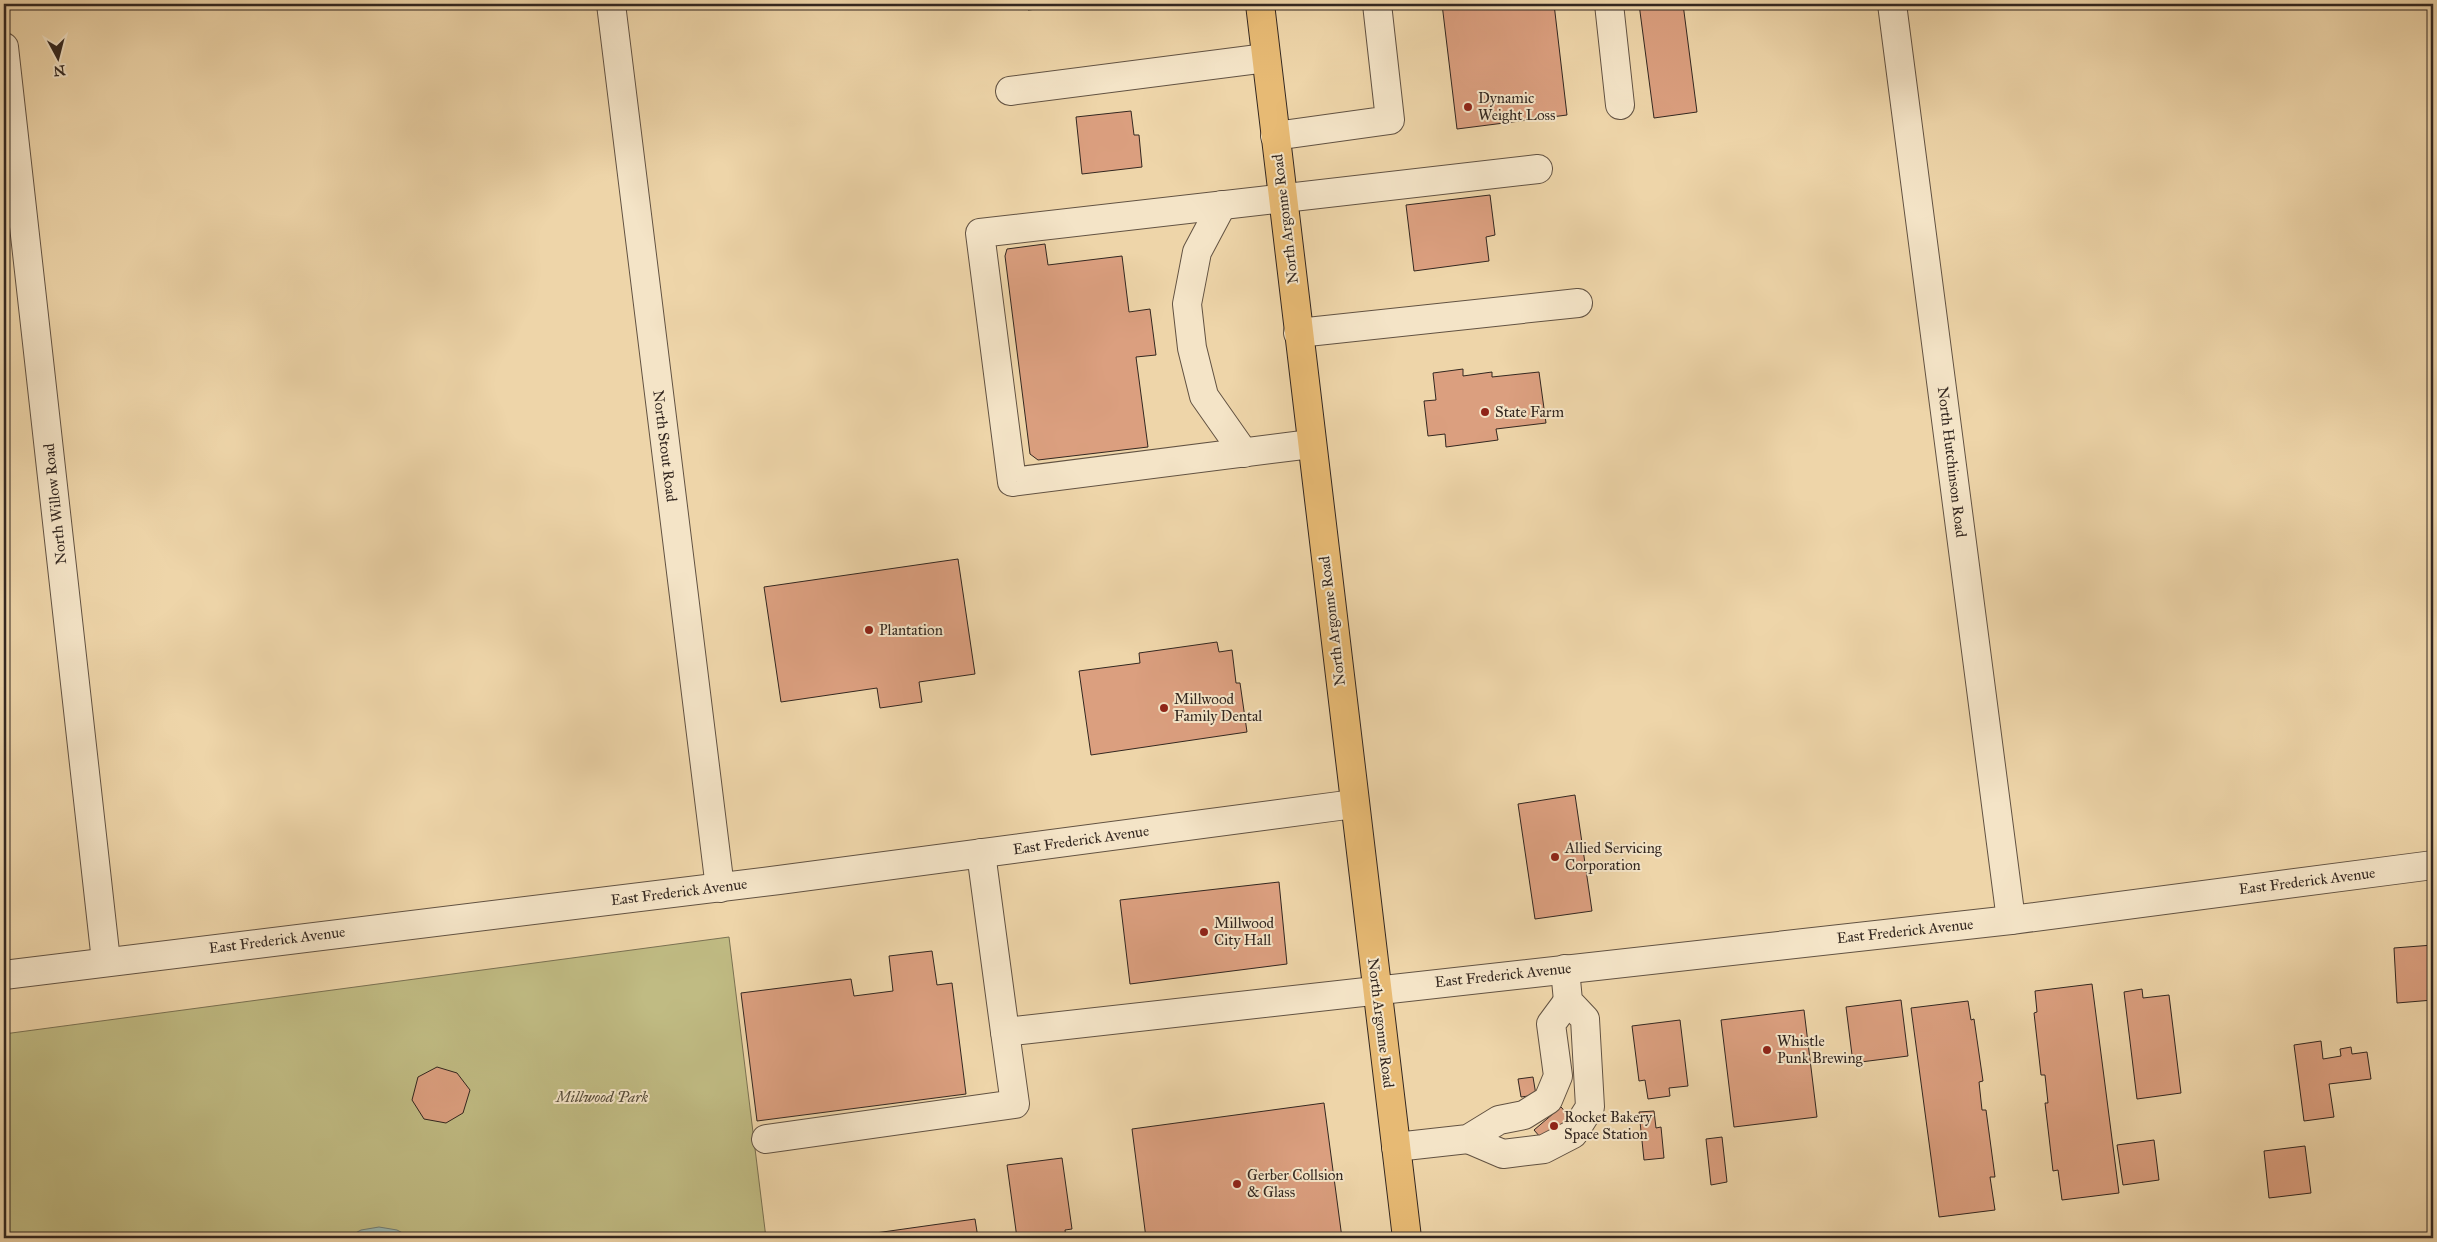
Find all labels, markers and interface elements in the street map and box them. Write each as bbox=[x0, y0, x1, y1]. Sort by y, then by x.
north arrow bbox=[32, 32, 82, 82]
text: N bbox=[52, 61, 66, 80]
place label: Dynamic Weight Loss bbox=[1478, 89, 1556, 124]
marker: Dynamic Weight Loss bbox=[1462, 101, 1474, 113]
street label: North Argonne Road bbox=[1268, 153, 1302, 285]
street label: North Hutchinson Road bbox=[1934, 385, 1970, 539]
street label: North Stout Road bbox=[649, 389, 681, 503]
place label: State Farm bbox=[1495, 403, 1564, 421]
marker: State Farm bbox=[1479, 406, 1491, 418]
street label: North Willow Road bbox=[40, 442, 70, 565]
street label: North Argonne Road bbox=[1315, 555, 1349, 687]
place label: Plantation bbox=[879, 621, 943, 639]
marker: Plantation bbox=[863, 624, 875, 636]
place label: Millwood Family Dental bbox=[1174, 690, 1263, 725]
marker: Millwood Family Dental bbox=[1158, 702, 1170, 714]
street label: East Frederick Avenue bbox=[1012, 822, 1150, 858]
place label: Allied Servicing Corporation bbox=[1564, 839, 1663, 874]
marker: Allied Servicing Corporation bbox=[1549, 851, 1561, 863]
street label: East Frederick Avenue bbox=[2238, 864, 2376, 898]
street label: East Frederick Avenue bbox=[610, 875, 748, 909]
place label: Millwood City Hall bbox=[1214, 914, 1275, 949]
street label: East Frederick Avenue bbox=[1836, 915, 1974, 947]
street label: East Frederick Avenue bbox=[208, 923, 346, 957]
marker: Millwood City Hall bbox=[1198, 926, 1210, 938]
street label: North Argonne Road bbox=[1364, 957, 1398, 1089]
street label: East Frederick Avenue bbox=[1434, 959, 1572, 991]
place label: Whistle Punk Brewing bbox=[1777, 1032, 1864, 1067]
marker: Whistle Punk Brewing bbox=[1761, 1044, 1773, 1056]
park label: Millwood Park bbox=[554, 1088, 648, 1106]
place label: Rocket Bakery Space Station bbox=[1564, 1108, 1653, 1143]
marker: Rocket Bakery Space Station bbox=[1548, 1120, 1560, 1132]
place label: Gerber Collsion & Glass bbox=[1247, 1166, 1343, 1201]
marker: Gerber Collsion & Glass bbox=[1231, 1178, 1243, 1190]

